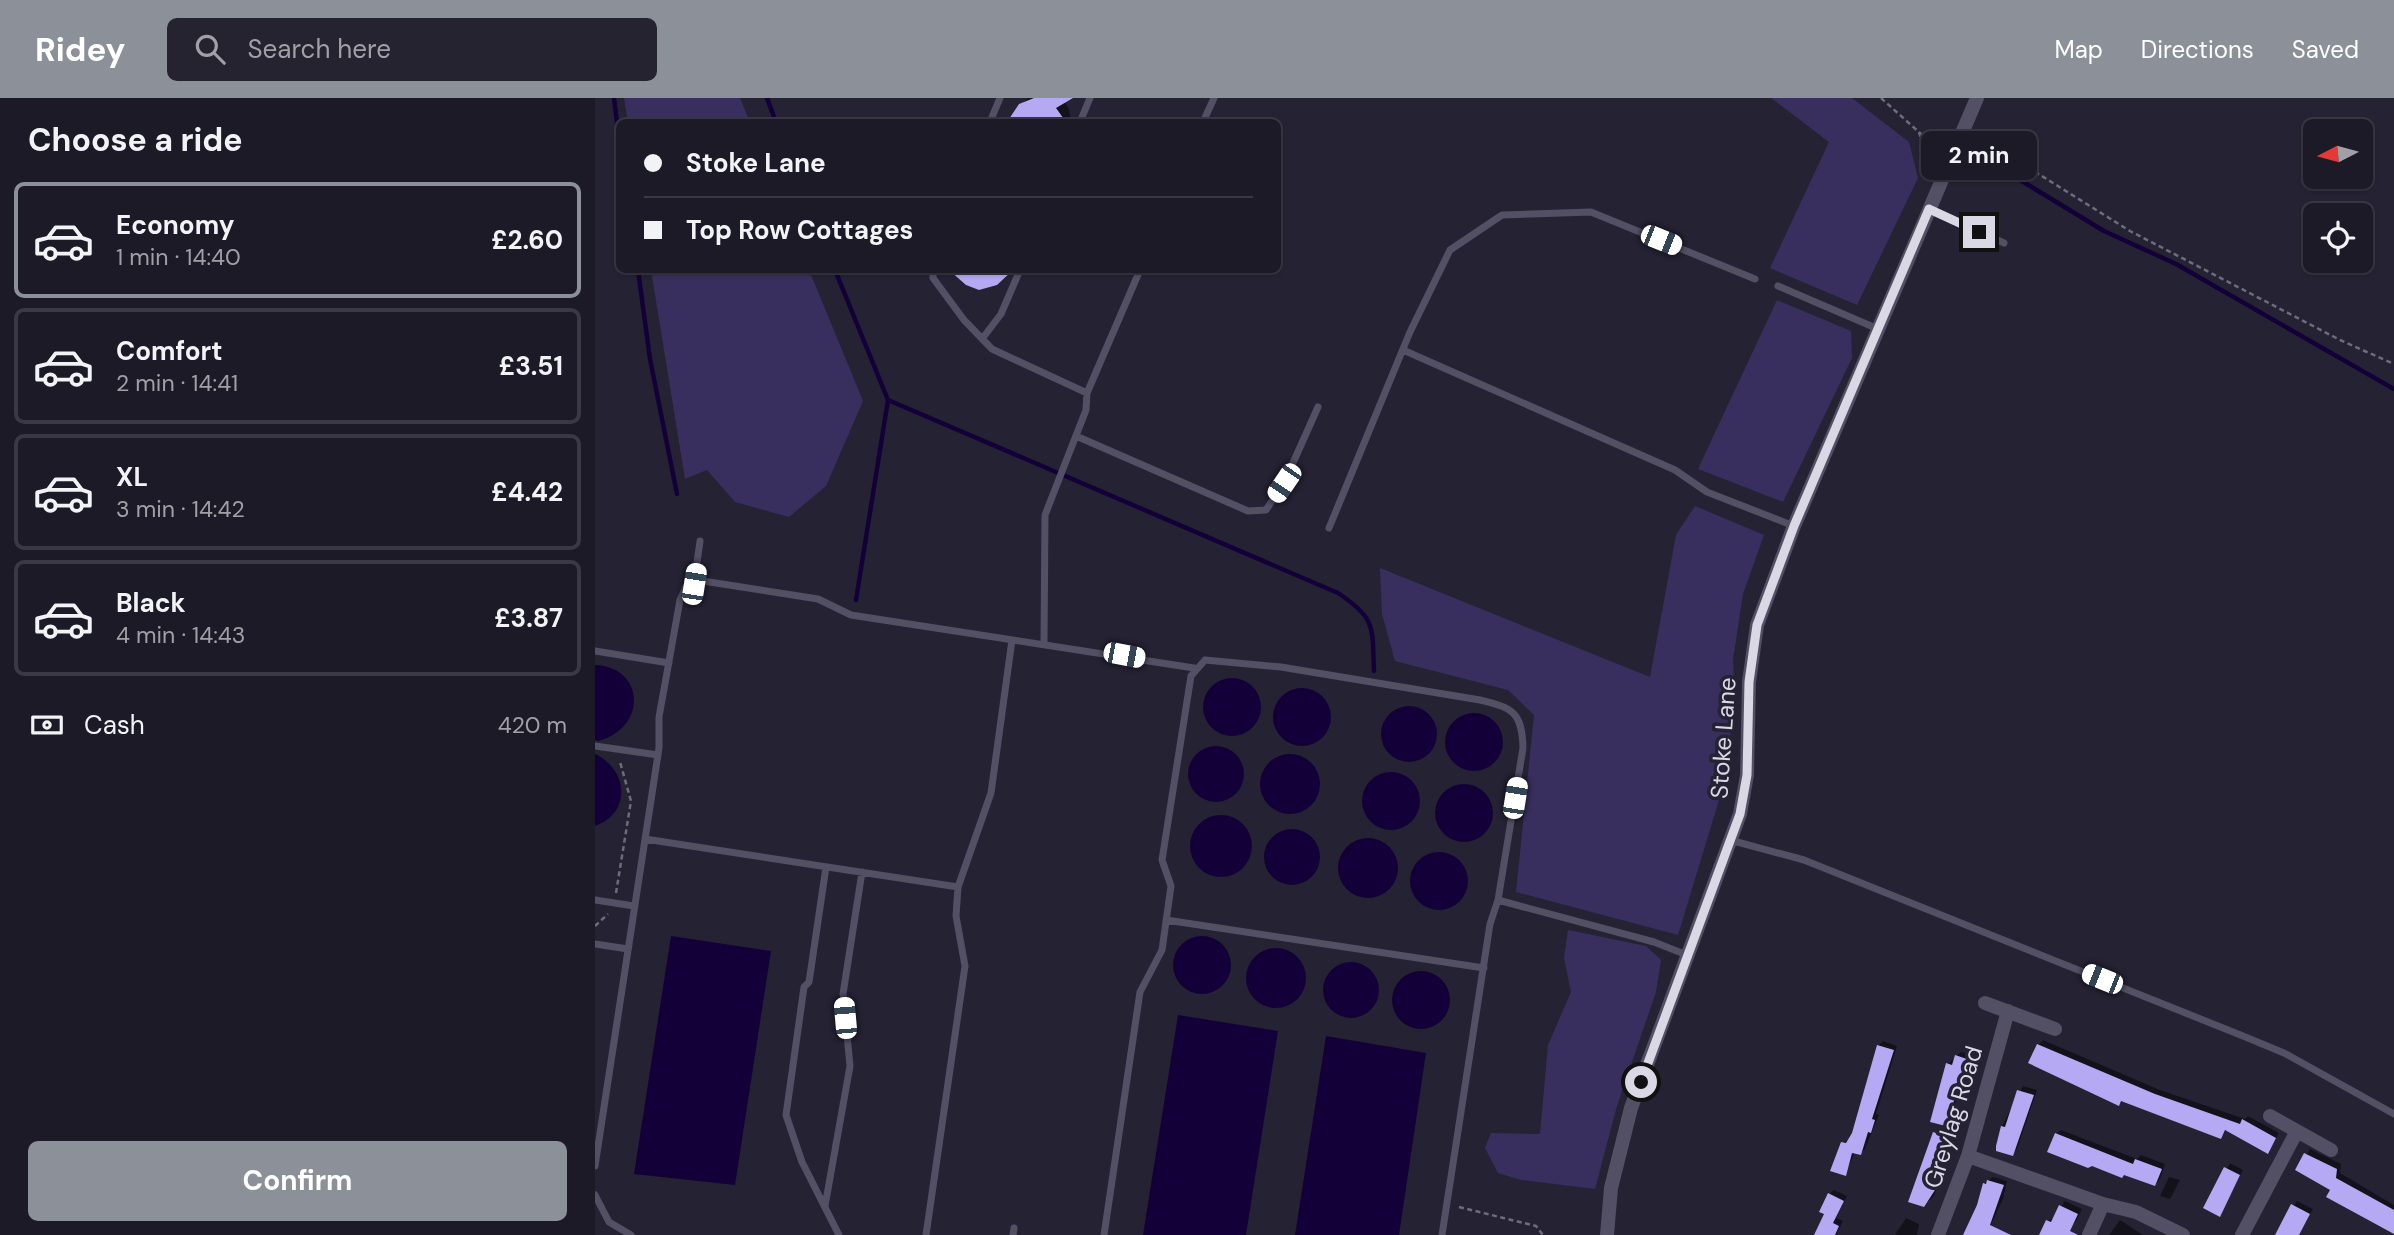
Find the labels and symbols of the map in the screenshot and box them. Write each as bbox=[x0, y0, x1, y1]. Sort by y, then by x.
north arrow bbox=[2303, 119, 2373, 189]
callout: 2 min bbox=[1921, 130, 2037, 180]
route end bbox=[1963, 216, 1995, 248]
car bbox=[1638, 222, 1685, 258]
car bbox=[1264, 460, 1305, 506]
car bbox=[681, 562, 708, 606]
car bbox=[1102, 641, 1147, 669]
street label: Stoke Lane bbox=[1703, 676, 1743, 800]
car bbox=[1502, 776, 1529, 820]
car bbox=[2079, 961, 2126, 997]
car bbox=[833, 996, 858, 1040]
street label: Greylag Road bbox=[1917, 1042, 1989, 1192]
route start bbox=[1625, 1066, 1657, 1098]

